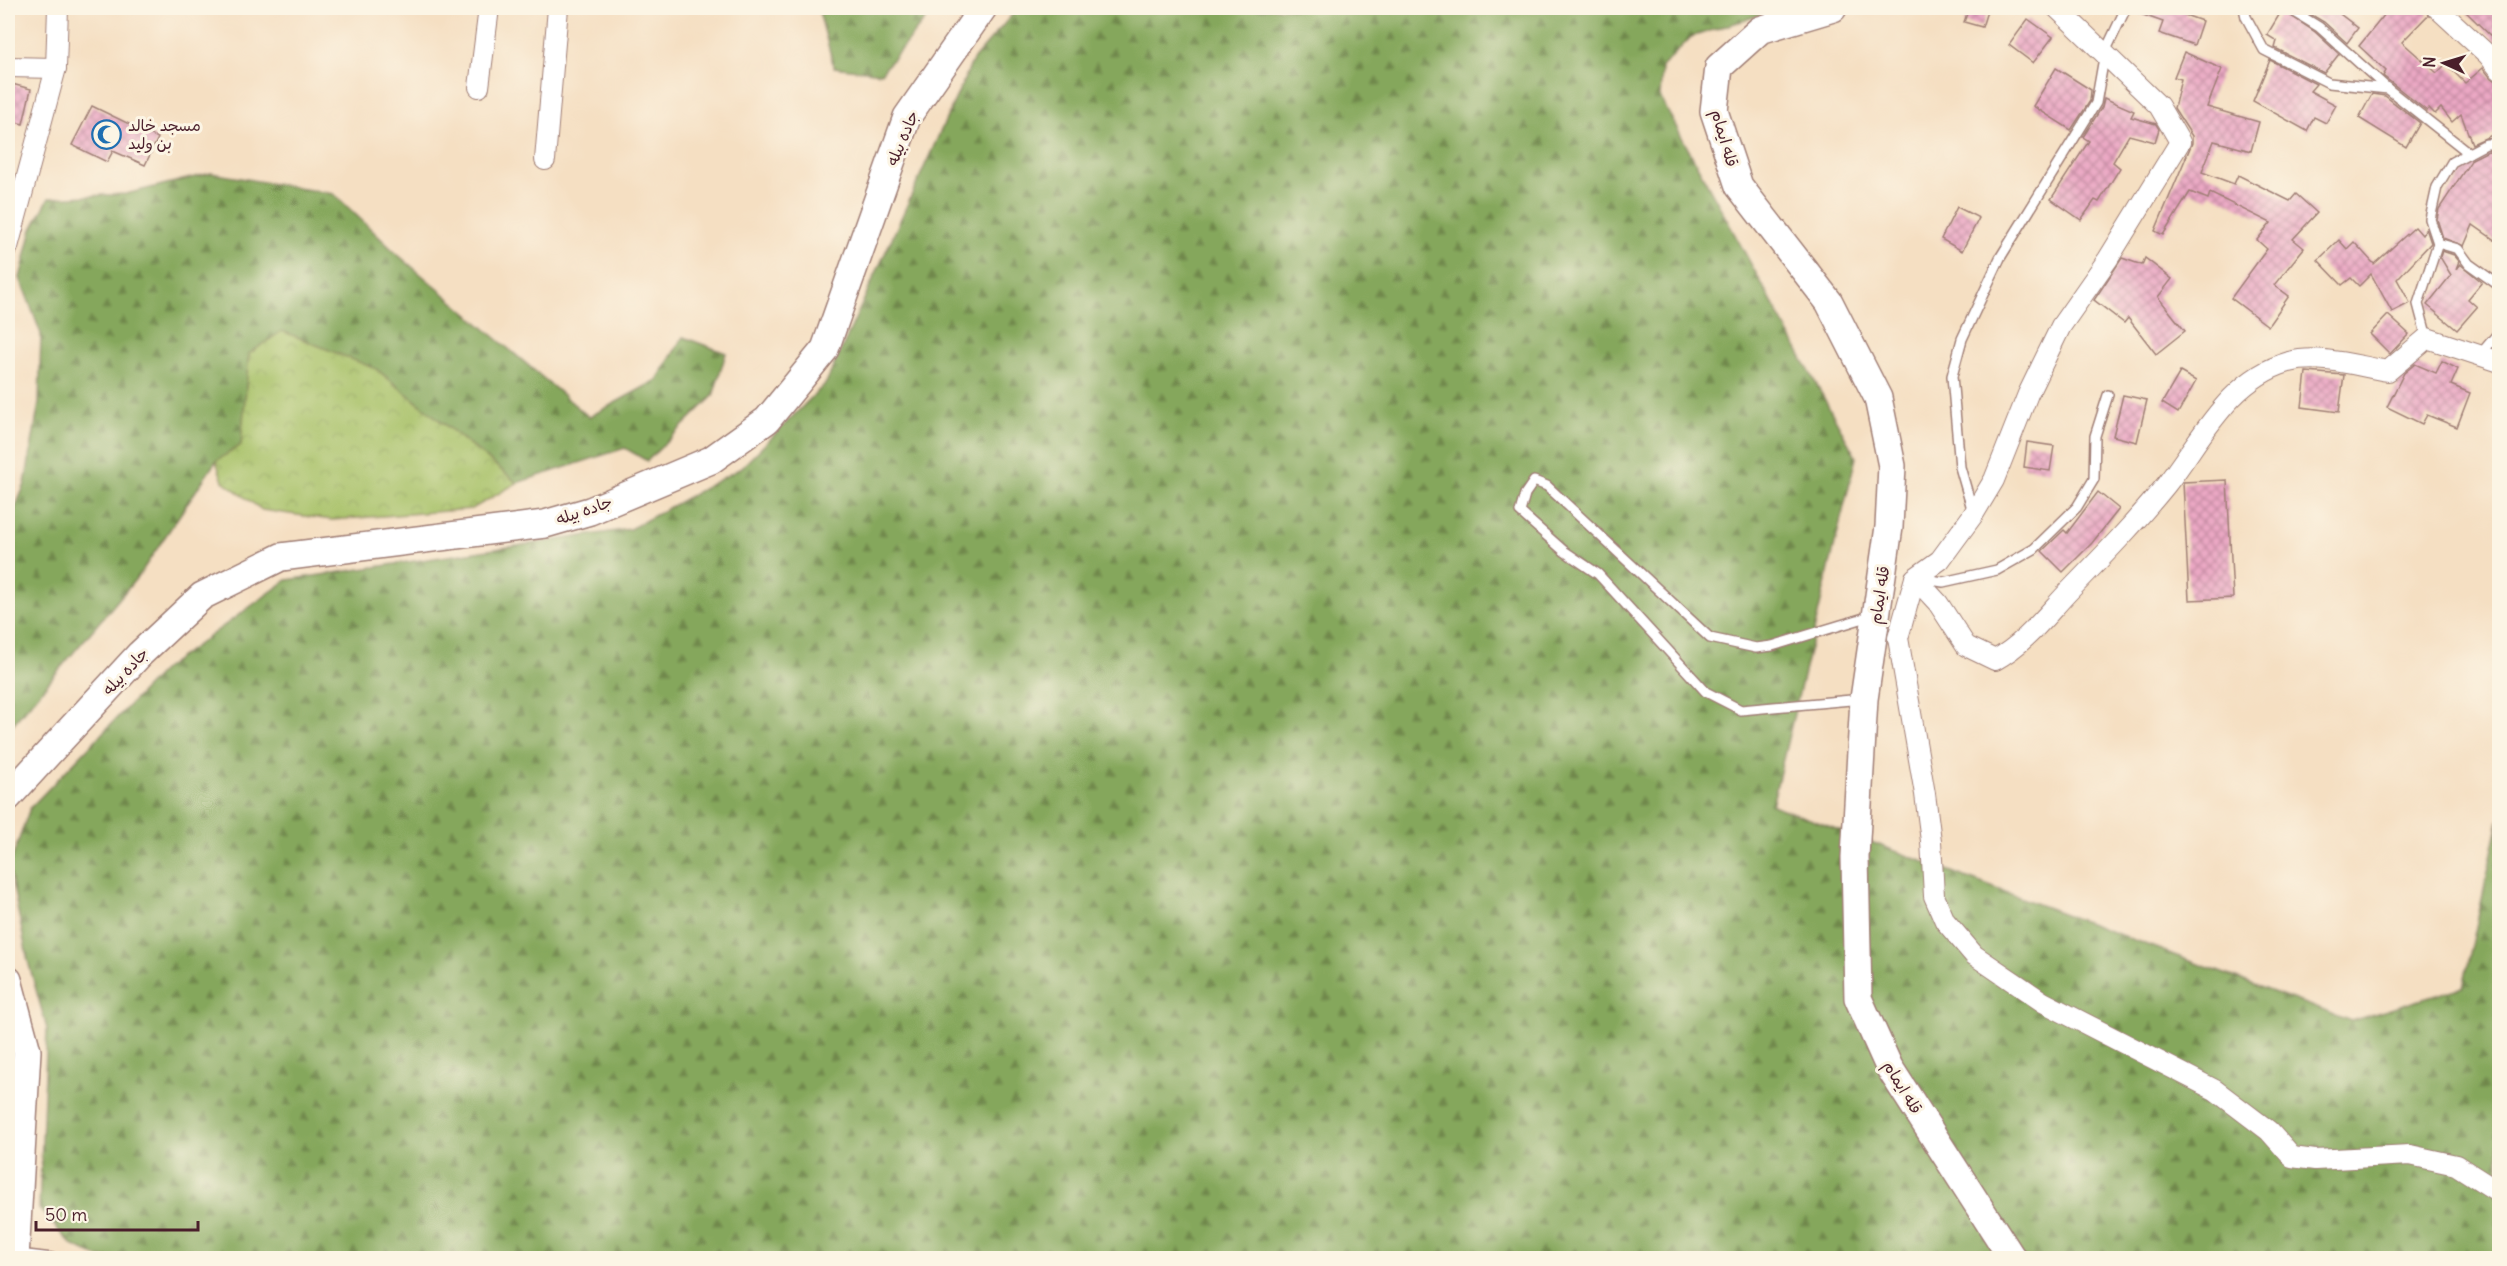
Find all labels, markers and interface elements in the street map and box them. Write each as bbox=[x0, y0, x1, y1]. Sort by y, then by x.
north arrow bbox=[2414, 33, 2474, 93]
text: N bbox=[2419, 56, 2439, 68]
street label: جاده بیله bbox=[881, 107, 923, 169]
street label: قله ایمام bbox=[1704, 107, 1743, 170]
place label: مسجد خالد بن ولید bbox=[128, 115, 201, 153]
mosque icon: مسجد خالد بن ولید bbox=[91, 118, 123, 150]
street label: جاده بیله bbox=[553, 491, 615, 529]
street label: قله ایمام bbox=[1865, 565, 1896, 626]
street label: جاده بیله bbox=[98, 643, 152, 699]
street label: قله ایمام bbox=[1877, 1057, 1927, 1119]
scale bar bbox=[36, 1194, 198, 1232]
text: 50 m bbox=[45, 1203, 87, 1226]

